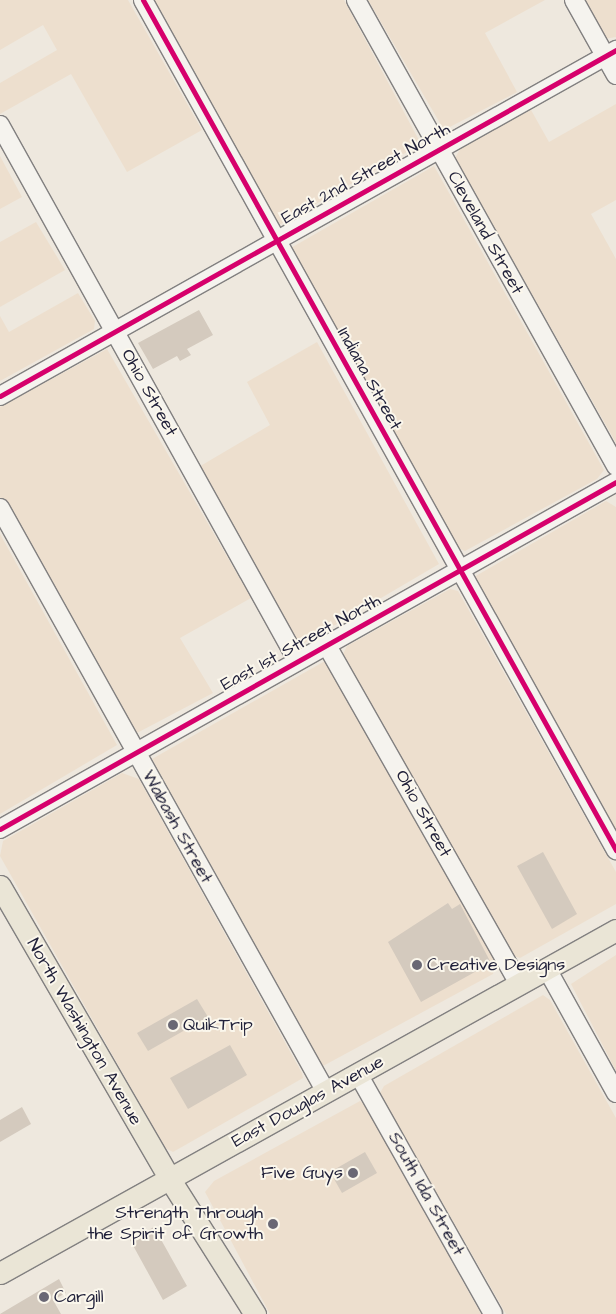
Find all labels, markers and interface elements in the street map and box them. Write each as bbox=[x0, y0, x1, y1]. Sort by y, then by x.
street label: East 2nd Street North bbox=[278, 119, 454, 229]
street label: Cleveland Street bbox=[442, 168, 528, 298]
street label: Indiana Street bbox=[332, 324, 406, 434]
street label: Ohio Street bbox=[116, 346, 182, 440]
street label: East 1st Street North bbox=[217, 590, 385, 696]
street label: Wabash Street bbox=[137, 767, 217, 887]
street label: Ohio Street bbox=[390, 767, 456, 861]
street label: North Washington Avenue bbox=[22, 935, 146, 1129]
place label: Creative Designs bbox=[427, 954, 565, 976]
marker: Creative Designs bbox=[411, 959, 423, 971]
place label: QuikTrip bbox=[183, 1014, 253, 1036]
marker: QuikTrip bbox=[167, 1019, 179, 1031]
street label: East Douglas Avenue bbox=[228, 1051, 388, 1153]
street label: South Ida Street bbox=[383, 1128, 469, 1260]
place label: Five Guys bbox=[261, 1162, 343, 1184]
marker: Five Guys bbox=[347, 1167, 359, 1179]
place label: Strength Through the Spirit of Growth bbox=[87, 1203, 263, 1246]
marker: Strength Through the Spirit of Growth bbox=[267, 1218, 279, 1230]
place label: Cargill bbox=[54, 1286, 104, 1308]
marker: Cargill bbox=[38, 1291, 50, 1303]

